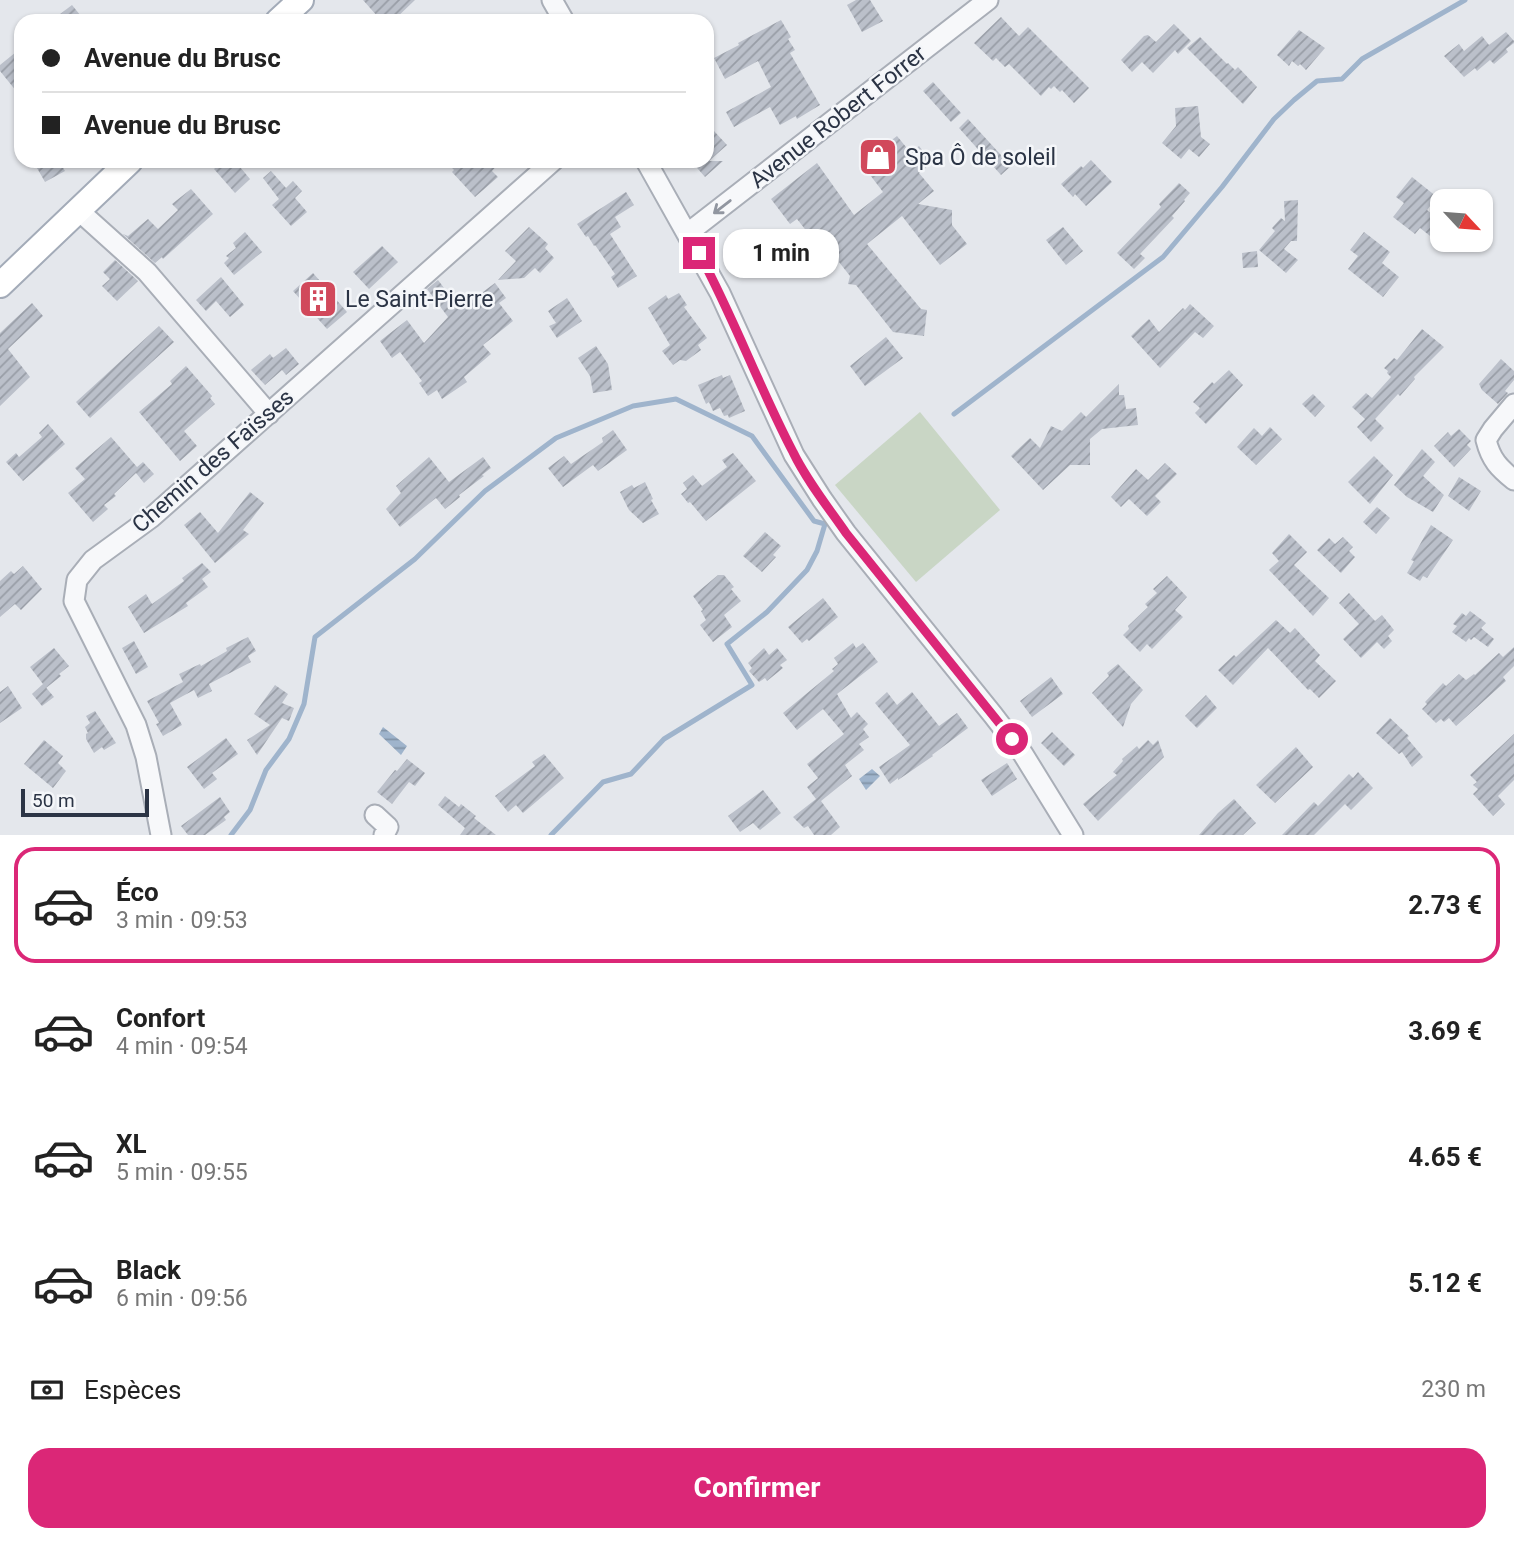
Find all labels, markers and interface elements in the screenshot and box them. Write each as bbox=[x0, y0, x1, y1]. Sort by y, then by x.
street label: Avenue Robert Forrer bbox=[745, 40, 932, 194]
text: Avenue du Brusc bbox=[84, 43, 281, 73]
text: Avenue du Brusc bbox=[84, 110, 281, 140]
shop icon: Spa Ô de soleil bbox=[857, 136, 899, 178]
place label: Spa Ô de soleil bbox=[905, 143, 1056, 171]
north arrow bbox=[1430, 189, 1493, 252]
map controls bbox=[1430, 189, 1493, 252]
one-way arrow bbox=[713, 200, 731, 215]
callout: 1 min bbox=[724, 229, 839, 278]
route end bbox=[683, 237, 715, 269]
text: 1 min bbox=[752, 240, 810, 267]
building icon: Le Saint-Pierre bbox=[297, 278, 339, 320]
place label: Le Saint-Pierre bbox=[345, 286, 494, 313]
street label: Chemin des Faïsses bbox=[127, 384, 299, 538]
route start bbox=[996, 723, 1028, 755]
scale bar bbox=[21, 786, 149, 818]
text: 50 m bbox=[32, 789, 75, 812]
icon: car bbox=[32, 874, 95, 937]
text: Éco bbox=[116, 877, 159, 907]
text: 2.73 € bbox=[1408, 890, 1482, 920]
text: 3 min · 09:53 bbox=[116, 907, 248, 934]
icon: car bbox=[32, 1000, 95, 1063]
text: Confort bbox=[116, 1003, 205, 1033]
text: 3.69 € bbox=[1408, 1016, 1482, 1046]
text: 4 min · 09:54 bbox=[116, 1033, 248, 1060]
icon: car bbox=[32, 1126, 95, 1189]
text: XL bbox=[116, 1129, 147, 1159]
text: 4.65 € bbox=[1408, 1142, 1482, 1172]
text: 5 min · 09:55 bbox=[116, 1159, 248, 1186]
icon: car bbox=[32, 1252, 95, 1315]
text: Black bbox=[116, 1255, 181, 1285]
text: 5.12 € bbox=[1408, 1268, 1482, 1298]
text: 6 min · 09:56 bbox=[116, 1285, 248, 1312]
icon: cash bbox=[28, 1371, 66, 1409]
text: Espèces bbox=[84, 1375, 181, 1405]
text: 230 m bbox=[1421, 1376, 1486, 1403]
button: Confirmer bbox=[28, 1448, 1486, 1528]

